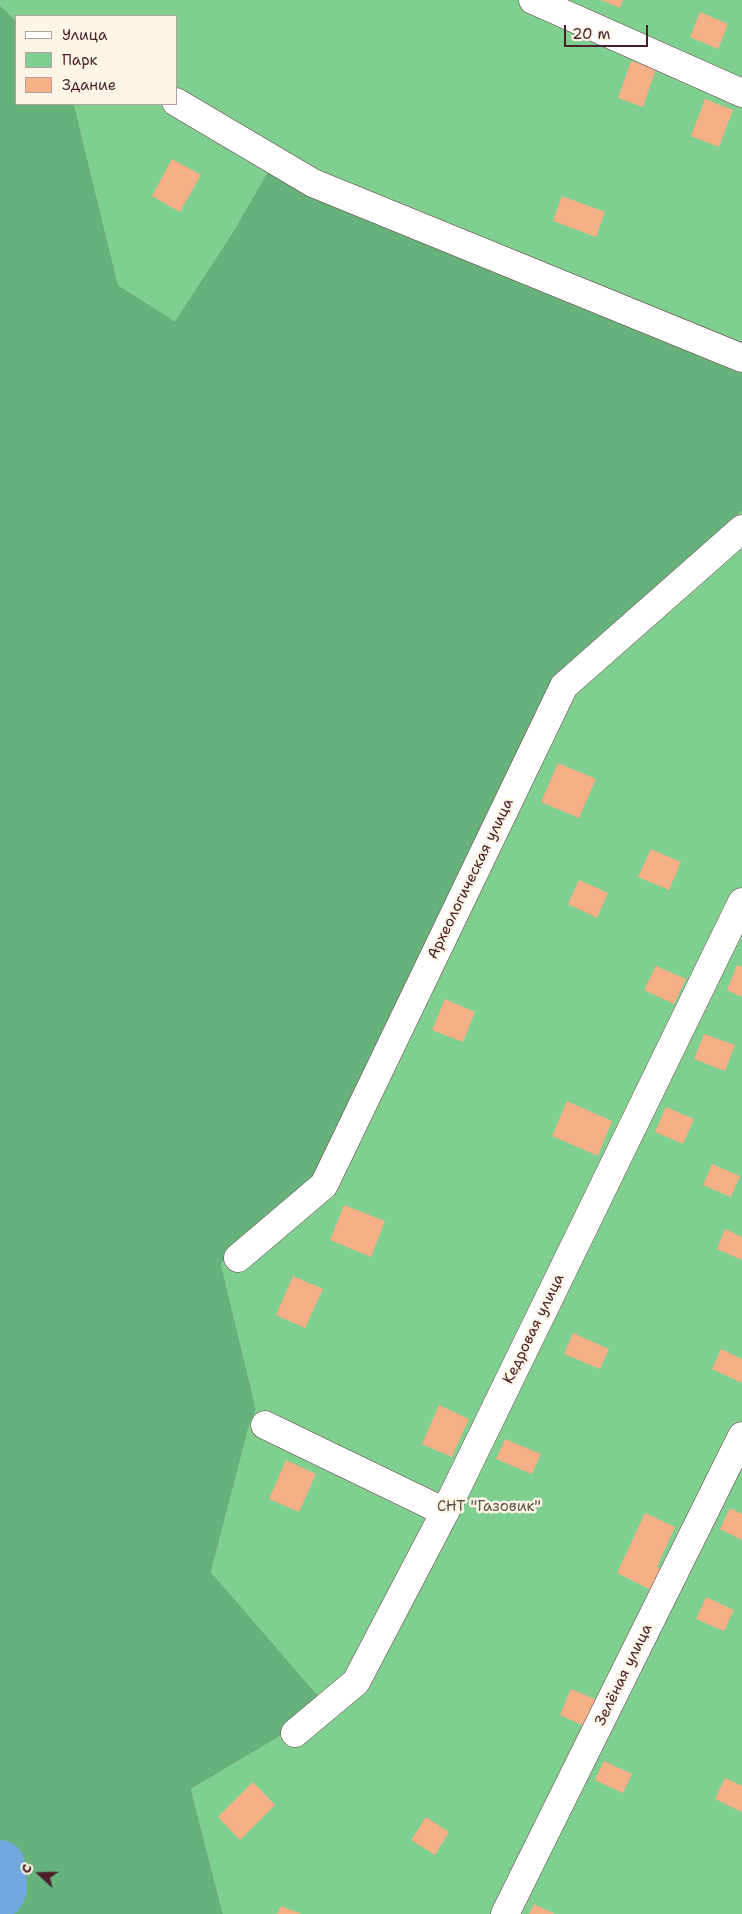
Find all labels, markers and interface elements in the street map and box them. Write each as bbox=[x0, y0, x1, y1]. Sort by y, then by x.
legend bbox=[15, 15, 178, 105]
scale bar bbox=[567, 15, 651, 47]
text: 20 m bbox=[572, 24, 611, 44]
text: Улица bbox=[62, 25, 107, 45]
text: Парк bbox=[62, 50, 98, 70]
text: Здание bbox=[62, 75, 116, 95]
street label: Археологическая улица bbox=[424, 796, 518, 962]
street label: Кедровая улица bbox=[500, 1271, 568, 1387]
park label: СНТ "Газовик" bbox=[437, 1498, 541, 1516]
street label: Зелёная улица bbox=[592, 1621, 656, 1729]
north arrow bbox=[15, 1849, 65, 1899]
text: С bbox=[16, 1861, 36, 1876]

